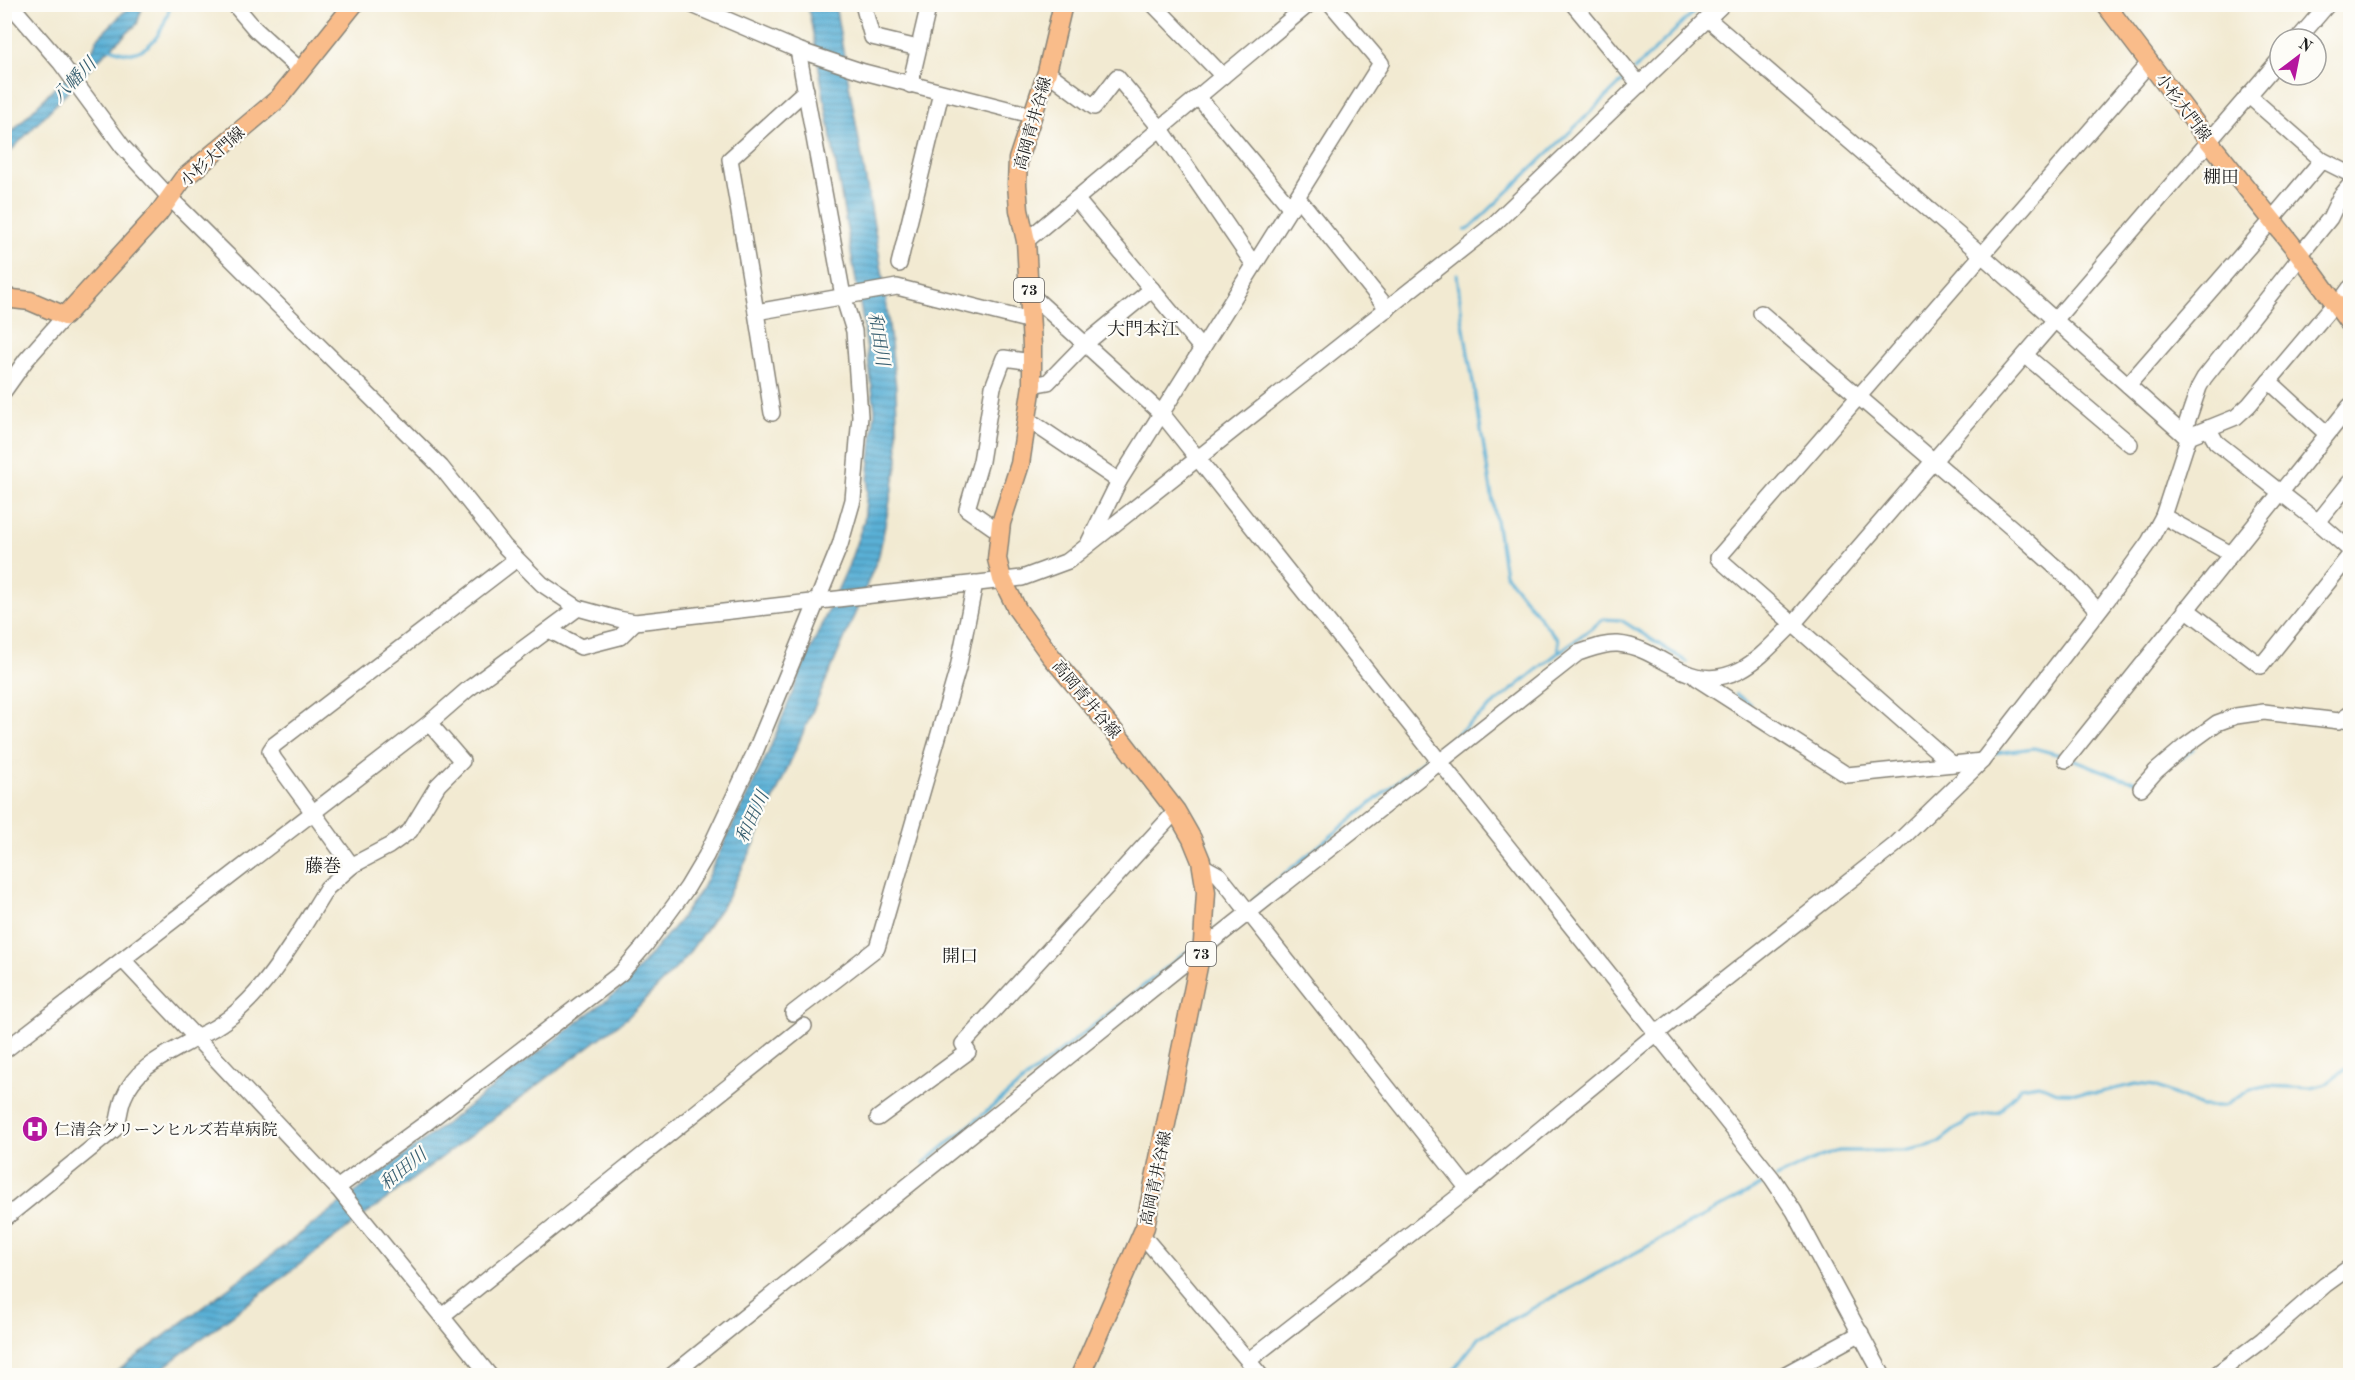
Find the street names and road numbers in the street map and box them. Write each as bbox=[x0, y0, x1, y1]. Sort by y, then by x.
street label: 小杉大門線 bbox=[2152, 70, 2214, 145]
street label: 高岡青井谷線 bbox=[1011, 75, 1055, 172]
street label: 小杉大門線 bbox=[177, 123, 248, 190]
road number: 73 bbox=[1014, 278, 1044, 302]
street label: 高岡青井谷線 bbox=[1048, 657, 1124, 742]
road number: 73 bbox=[1186, 942, 1216, 966]
street label: 高岡青井谷線 bbox=[1137, 1129, 1175, 1227]

